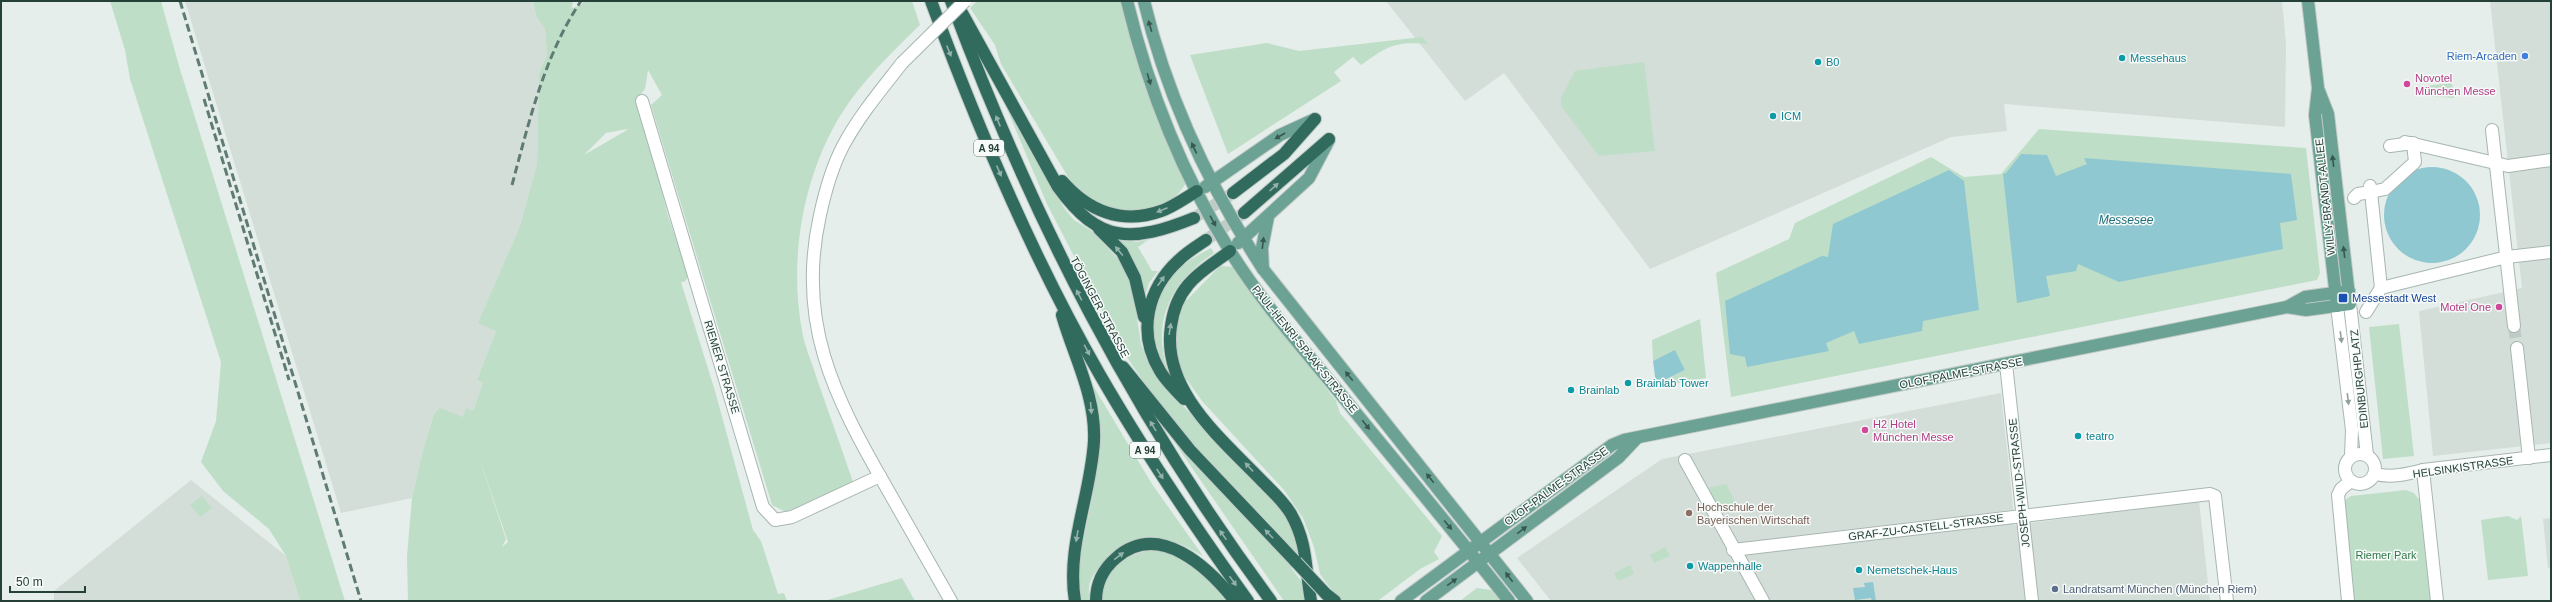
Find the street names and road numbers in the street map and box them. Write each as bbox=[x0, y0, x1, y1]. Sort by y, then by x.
street label: WILLY-BRANDT-ALLEE bbox=[2313, 138, 2337, 256]
road number: A 94 bbox=[974, 140, 1004, 156]
street label: TÖGINGER STRASSE bbox=[1068, 254, 1132, 360]
street label: PAUL-HENRI-SPAAK-STRASSE bbox=[1250, 283, 1360, 415]
street label: RIEMER STRASSE bbox=[702, 319, 742, 415]
street label: EDINBURGHPLATZ bbox=[2348, 329, 2370, 429]
street label: OLOF-PALME-STRASSE bbox=[1898, 355, 2024, 391]
street label: JOSEPH-WILD-STRASSE bbox=[2006, 418, 2032, 548]
road number: A 94 bbox=[1130, 442, 1160, 458]
street label: OLOF-PALME-STRASSE bbox=[1502, 444, 1610, 528]
street label: HELSINKISTRASSE bbox=[2412, 454, 2514, 480]
street label: GRAF-ZU-CASTELL-STRASSE bbox=[1848, 512, 2004, 542]

